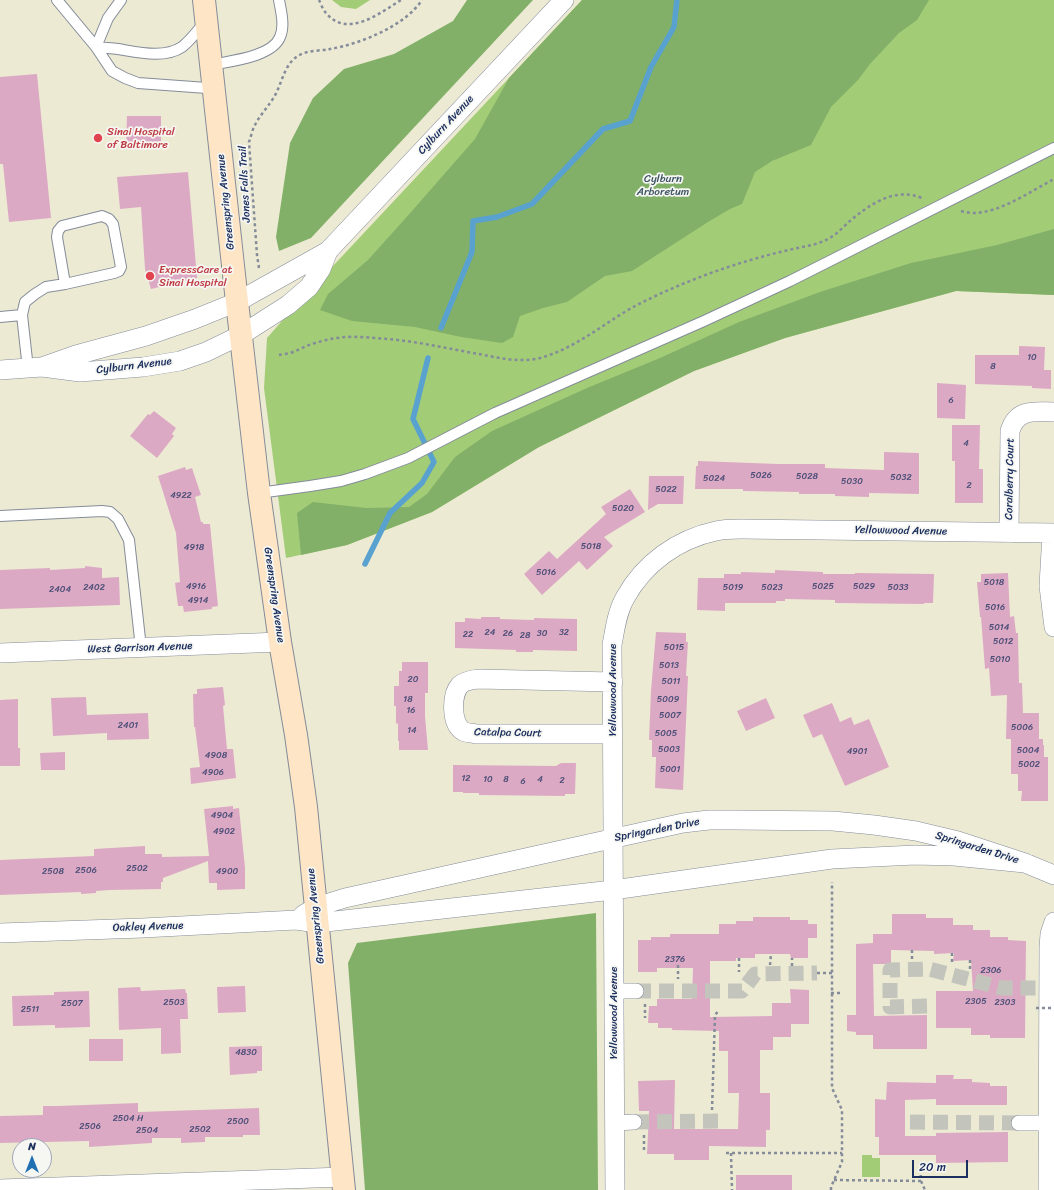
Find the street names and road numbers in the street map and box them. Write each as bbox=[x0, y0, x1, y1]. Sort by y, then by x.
street label: Cylburn Avenue bbox=[415, 93, 477, 157]
street label: Jones Falls Trail bbox=[236, 145, 254, 223]
street label: Greenspring Avenue bbox=[214, 154, 238, 250]
street label: Cylburn Avenue bbox=[96, 355, 172, 377]
street label: Coralberry Court bbox=[1003, 438, 1017, 520]
street label: Yellowwood Avenue bbox=[855, 524, 947, 538]
street label: Greenspring Avenue bbox=[261, 547, 287, 643]
street label: West Garrison Avenue bbox=[87, 640, 193, 656]
street label: Yellowwood Avenue bbox=[606, 644, 620, 736]
street label: Catalpa Court bbox=[474, 726, 542, 740]
street label: Springarden Drive bbox=[613, 815, 701, 845]
street label: Springarden Drive bbox=[934, 829, 1020, 867]
street label: Greenspring Avenue bbox=[304, 868, 328, 964]
street label: Oakley Avenue bbox=[112, 919, 184, 935]
street label: Yellowwood Avenue bbox=[607, 967, 621, 1059]

